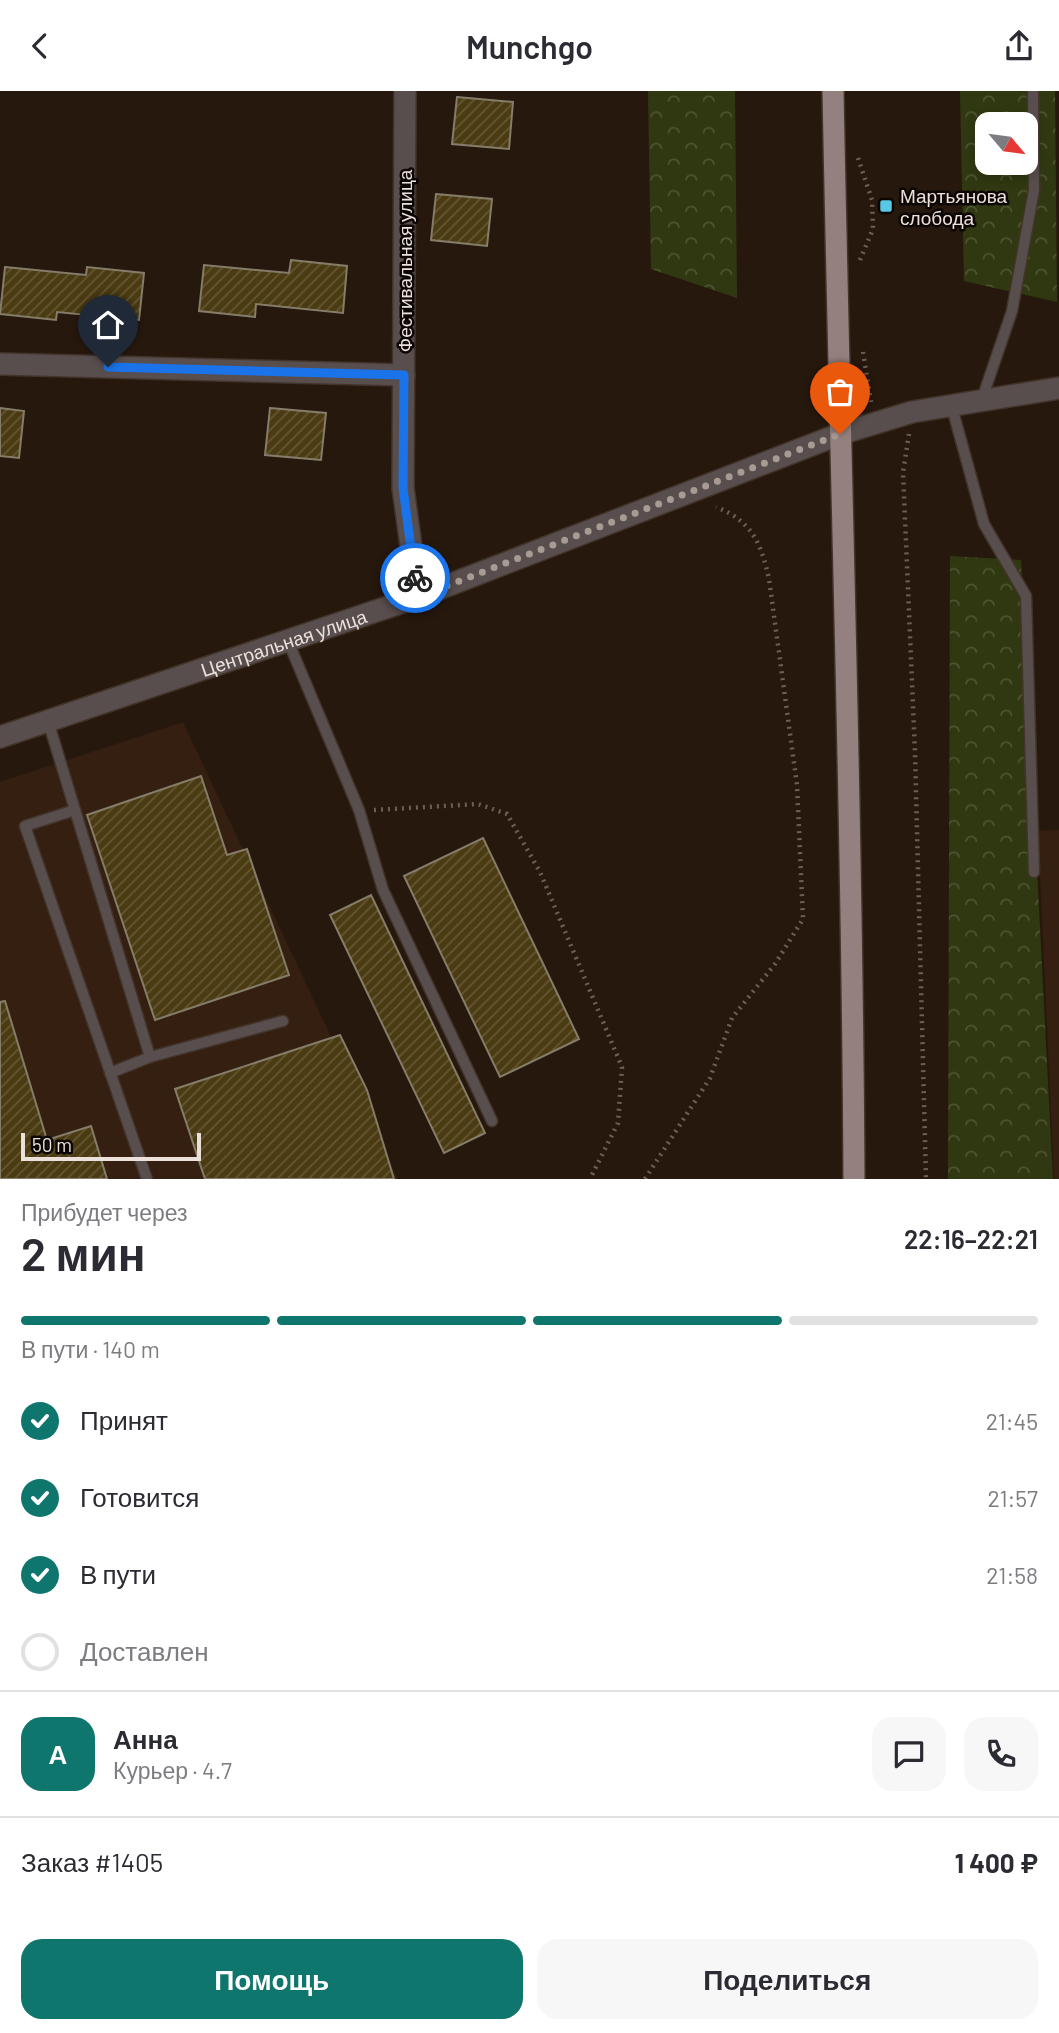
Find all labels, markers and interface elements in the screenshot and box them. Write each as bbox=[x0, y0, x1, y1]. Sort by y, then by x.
icon: back bbox=[21, 27, 59, 65]
text: Munchgo bbox=[466, 27, 593, 65]
icon: share bbox=[1000, 27, 1038, 65]
north arrow bbox=[975, 112, 1038, 175]
map controls bbox=[975, 112, 1038, 175]
street label: Фестивальная улица bbox=[393, 169, 416, 352]
place label: Мартьянова слобода bbox=[900, 184, 1008, 229]
marker: Мартьянова слобода bbox=[878, 198, 894, 214]
pin bbox=[78, 295, 138, 367]
icon: home bbox=[89, 306, 127, 344]
pin bbox=[810, 362, 870, 434]
icon: bag bbox=[821, 373, 859, 411]
courier bbox=[380, 543, 450, 613]
icon: bike bbox=[396, 559, 434, 597]
street label: Центральная улица bbox=[198, 603, 370, 680]
scale bar bbox=[21, 1130, 201, 1162]
text: 50 m bbox=[32, 1133, 72, 1156]
text: Прибудет через bbox=[21, 1198, 188, 1226]
text: 22:16–22:21 bbox=[904, 1223, 1038, 1254]
text: 2 мин bbox=[21, 1225, 146, 1280]
text: В пути · 140 m bbox=[21, 1335, 160, 1363]
icon: check bbox=[21, 1402, 59, 1440]
text: Принят bbox=[80, 1404, 168, 1435]
text: 21:45 bbox=[986, 1407, 1038, 1435]
icon: check bbox=[21, 1479, 59, 1517]
text: Готовится bbox=[80, 1481, 199, 1512]
text: 21:57 bbox=[987, 1484, 1038, 1512]
icon: check bbox=[21, 1556, 59, 1594]
text: В пути bbox=[80, 1558, 156, 1589]
text: 21:58 bbox=[986, 1561, 1038, 1589]
text: Доставлен bbox=[80, 1635, 209, 1666]
button: chat bbox=[872, 1717, 946, 1791]
button: phone bbox=[964, 1717, 1038, 1791]
text: Анна bbox=[113, 1723, 178, 1754]
text: А bbox=[49, 1738, 67, 1769]
text: Курьер · 4.7 bbox=[113, 1756, 232, 1784]
text: Заказ #1405 bbox=[21, 1846, 163, 1877]
text: 1 400 ₽ bbox=[955, 1847, 1038, 1878]
button: Помощь bbox=[21, 1939, 523, 2019]
button: Поделиться bbox=[537, 1939, 1038, 2019]

